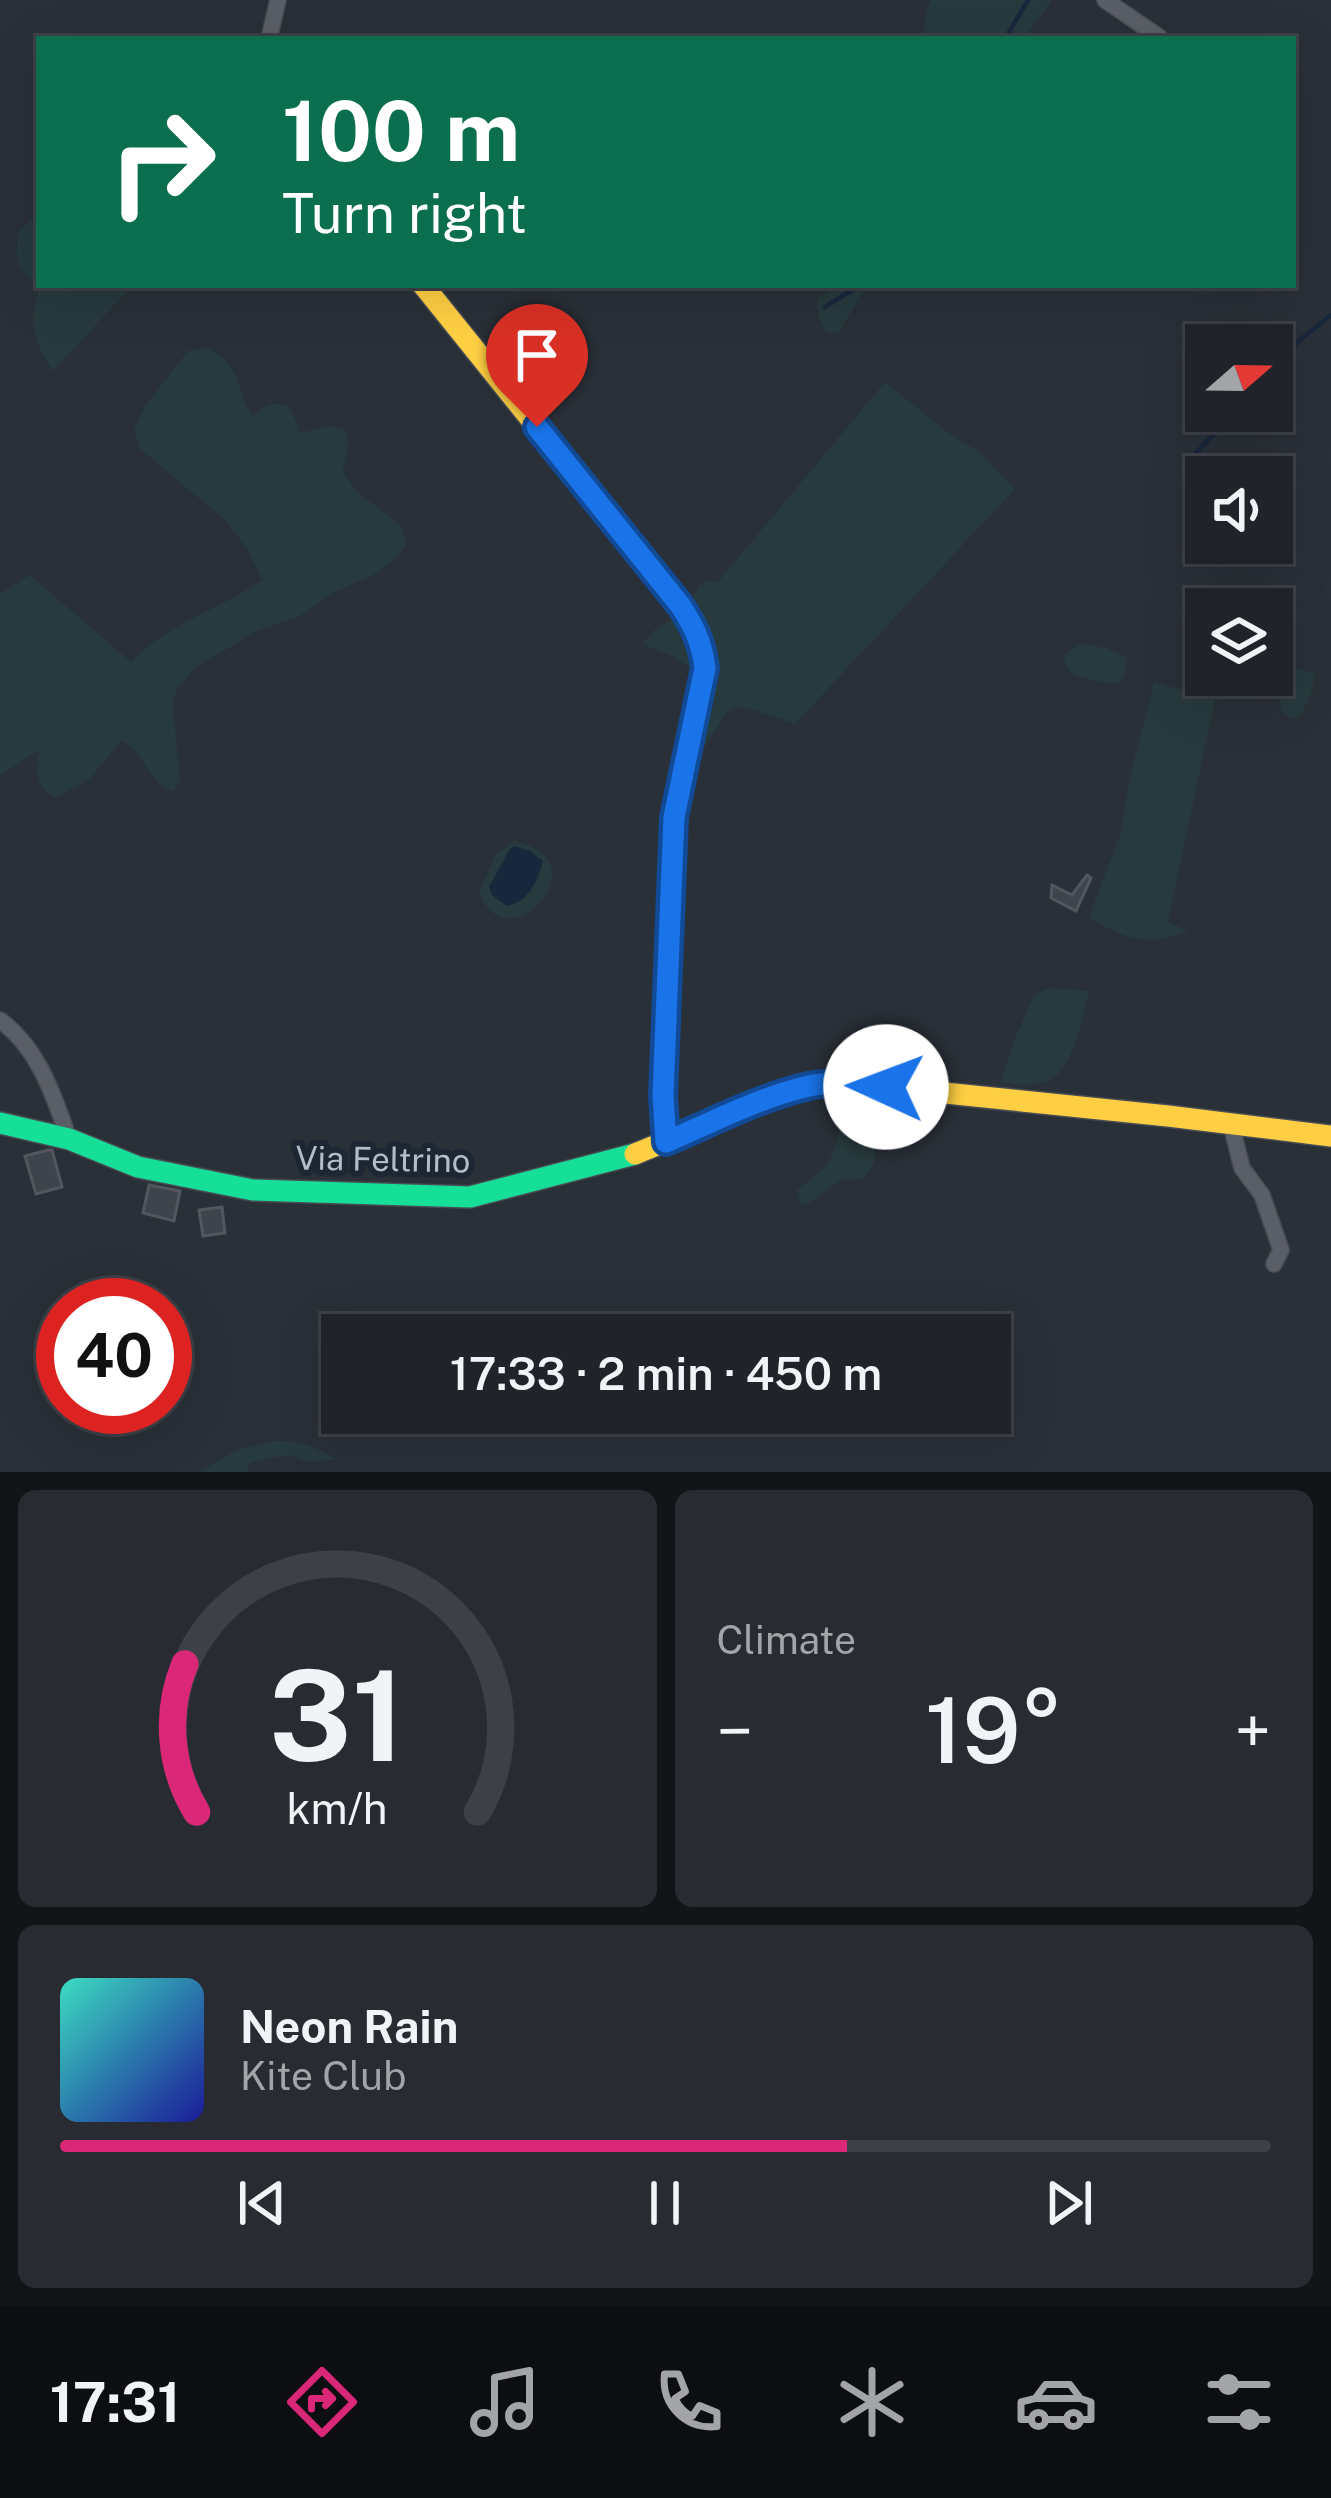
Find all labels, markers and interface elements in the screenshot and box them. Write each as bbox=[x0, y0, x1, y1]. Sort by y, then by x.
text: 100 m bbox=[282, 81, 520, 180]
icon: right bbox=[84, 84, 240, 240]
text: Turn right bbox=[282, 182, 527, 245]
pin bbox=[486, 304, 588, 427]
icon: arrive bbox=[504, 322, 570, 388]
north arrow bbox=[1185, 324, 1293, 432]
map controls bbox=[1185, 324, 1293, 696]
button: sound bbox=[1185, 456, 1293, 564]
button: layers bbox=[1185, 588, 1293, 696]
position arrow bbox=[823, 1024, 949, 1150]
street label: Via Feltrino bbox=[295, 1138, 471, 1180]
speed limit sign: 40 bbox=[36, 1278, 192, 1434]
text: 17:33 · 2 min · 450 m bbox=[450, 1347, 882, 1400]
text: Climate bbox=[717, 1617, 856, 1663]
text: 31 bbox=[269, 1642, 405, 1789]
text: 19° bbox=[925, 1677, 1063, 1783]
text: − bbox=[717, 1692, 753, 1770]
text: + bbox=[1234, 1692, 1271, 1770]
text: km/h bbox=[287, 1782, 388, 1833]
text: Neon Rain bbox=[240, 2000, 458, 2053]
text: Kite Club bbox=[240, 2053, 406, 2099]
icon: previous bbox=[229, 2170, 295, 2236]
icon: pause bbox=[632, 2170, 698, 2236]
icon: next bbox=[1036, 2170, 1102, 2236]
icon: directions bbox=[280, 2360, 364, 2444]
icon: music bbox=[463, 2360, 547, 2444]
icon: phone bbox=[647, 2360, 731, 2444]
icon: climate bbox=[830, 2360, 914, 2444]
icon: car bbox=[1014, 2360, 1098, 2444]
icon: filters bbox=[1197, 2360, 1281, 2444]
text: 17:31 bbox=[50, 2371, 180, 2434]

